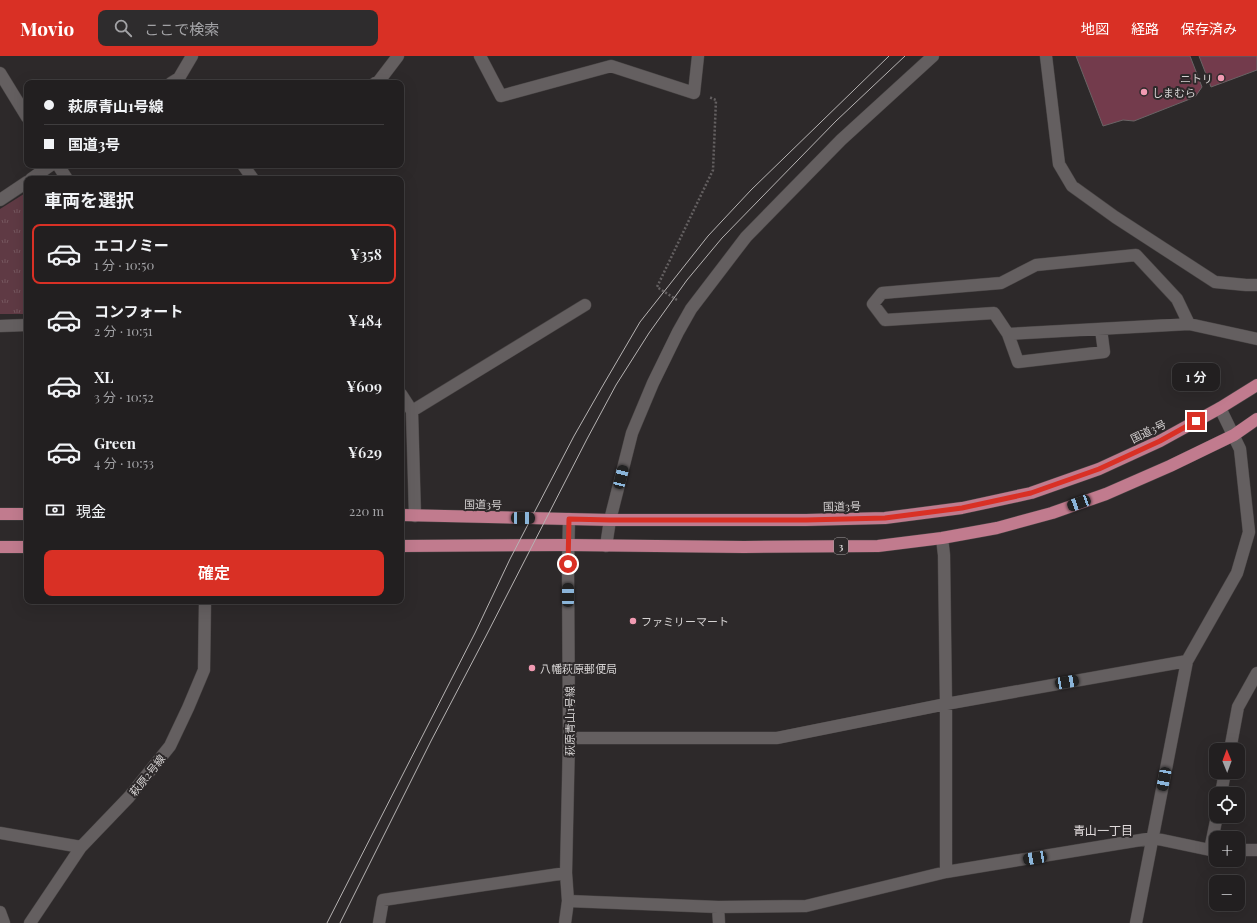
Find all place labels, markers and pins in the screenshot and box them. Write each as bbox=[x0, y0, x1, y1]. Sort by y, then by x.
place label: ニトリ bbox=[1180, 71, 1213, 86]
marker: ニトリ bbox=[1216, 73, 1226, 83]
place label: しまむら bbox=[1152, 85, 1196, 100]
marker: しまむら bbox=[1139, 87, 1149, 97]
place label: ファミリーマート bbox=[641, 614, 729, 629]
marker: ファミリーマート bbox=[628, 616, 638, 626]
place label: 八幡萩原郵便局 bbox=[540, 661, 617, 676]
marker: 八幡萩原郵便局 bbox=[527, 663, 537, 673]

